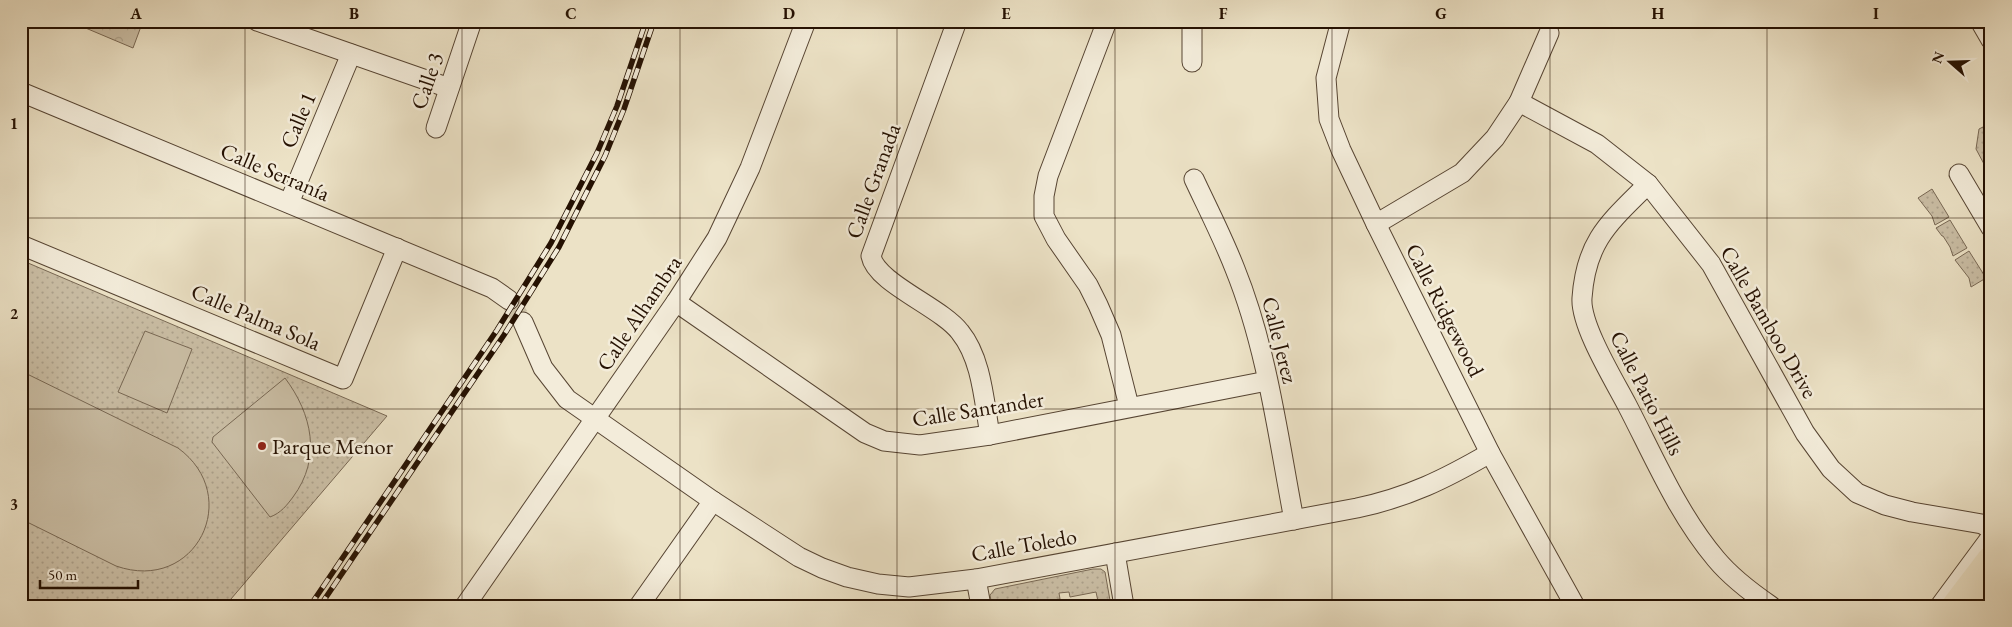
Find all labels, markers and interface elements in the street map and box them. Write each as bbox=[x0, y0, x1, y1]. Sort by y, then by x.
text: A bbox=[129, 3, 142, 24]
text: B bbox=[349, 3, 359, 24]
text: C bbox=[565, 3, 577, 24]
text: D bbox=[783, 3, 795, 24]
text: E bbox=[1001, 3, 1011, 24]
text: F bbox=[1219, 3, 1228, 24]
text: G bbox=[1435, 3, 1447, 24]
text: H bbox=[1652, 3, 1665, 24]
text: I bbox=[1873, 3, 1879, 24]
north arrow bbox=[1924, 38, 1974, 88]
street label: Calle 3 bbox=[404, 49, 450, 113]
text: N bbox=[1927, 49, 1948, 66]
street label: Calle 1 bbox=[273, 87, 323, 153]
text: 1 bbox=[10, 113, 18, 134]
street label: Calle Granada bbox=[839, 119, 907, 243]
street label: Calle Serranía bbox=[216, 136, 334, 208]
street label: Calle Ridgewood bbox=[1399, 238, 1491, 382]
street label: Calle Bamboo Drive bbox=[1714, 241, 1825, 404]
street label: Calle Alhambra bbox=[590, 250, 688, 376]
street label: Calle Palma Sola bbox=[187, 277, 325, 357]
street label: Calle Jerez bbox=[1255, 294, 1305, 387]
text: 2 bbox=[10, 303, 19, 324]
street label: Calle Patio Hills bbox=[1603, 326, 1691, 460]
street label: Calle Santander bbox=[910, 384, 1047, 434]
place label: Parque Menor bbox=[272, 432, 394, 461]
marker: Parque Menor bbox=[256, 440, 268, 452]
text: 3 bbox=[10, 494, 18, 515]
street label: Calle Toledo bbox=[969, 521, 1079, 569]
scale bar bbox=[40, 557, 138, 589]
text: 50 m bbox=[48, 565, 77, 584]

